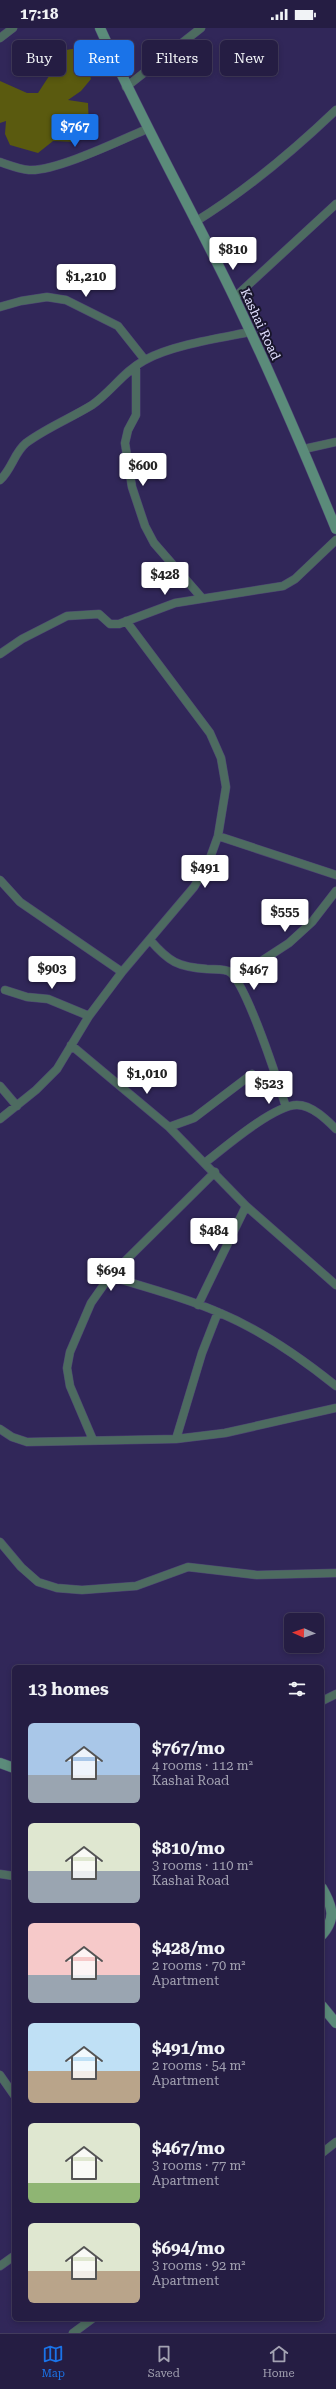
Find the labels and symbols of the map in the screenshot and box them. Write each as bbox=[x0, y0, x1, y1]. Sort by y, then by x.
pin: $767 bbox=[51, 114, 99, 148]
pin: $810 bbox=[209, 237, 257, 271]
pin: $1,210 bbox=[53, 264, 119, 298]
street label: Kashai Road bbox=[237, 286, 284, 363]
pin: $600 bbox=[119, 453, 167, 487]
pin: $428 bbox=[141, 562, 189, 596]
pin: $491 bbox=[181, 855, 229, 889]
pin: $555 bbox=[261, 899, 309, 933]
pin: $903 bbox=[28, 956, 76, 990]
pin: $467 bbox=[230, 957, 278, 991]
pin: $1,010 bbox=[114, 1061, 180, 1095]
pin: $523 bbox=[245, 1071, 293, 1105]
pin: $484 bbox=[190, 1218, 238, 1252]
pin: $694 bbox=[87, 1258, 135, 1292]
north arrow bbox=[284, 1613, 324, 1653]

